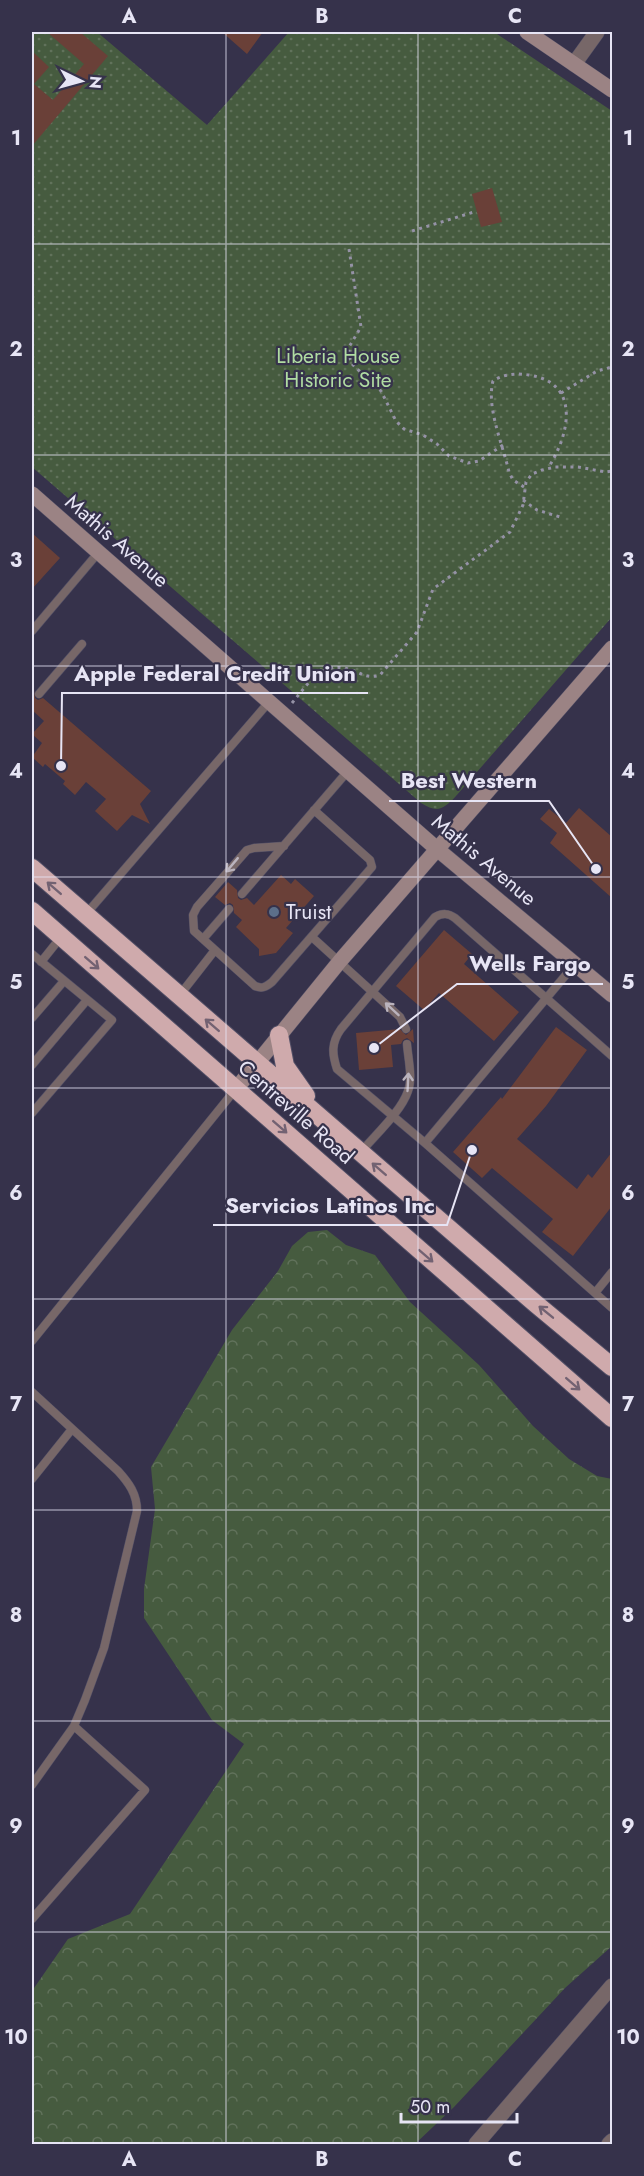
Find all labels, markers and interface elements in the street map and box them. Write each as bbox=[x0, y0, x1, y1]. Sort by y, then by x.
text: A bbox=[121, 2, 137, 31]
text: B bbox=[315, 2, 329, 31]
text: C bbox=[508, 2, 522, 31]
north arrow bbox=[51, 51, 111, 111]
text: N bbox=[83, 75, 107, 90]
text: 1 bbox=[11, 124, 21, 153]
text: 1 bbox=[623, 124, 633, 153]
text: 2 bbox=[9, 335, 23, 364]
text: 2 bbox=[621, 335, 635, 364]
park label: Liberia House Historic Site bbox=[276, 341, 400, 395]
street label: Mathis Avenue bbox=[59, 487, 176, 595]
text: 3 bbox=[10, 546, 22, 575]
text: 3 bbox=[622, 546, 634, 575]
callout: Apple Federal Credit Union bbox=[62, 653, 368, 693]
text: Apple Federal Credit Union bbox=[73, 657, 356, 689]
text: 4 bbox=[9, 757, 23, 786]
text: 4 bbox=[621, 757, 635, 786]
callout: Best Western bbox=[389, 761, 549, 801]
text: Best Western bbox=[401, 764, 537, 796]
street label: Mathis Avenue bbox=[425, 807, 543, 913]
one-way arrow bbox=[225, 857, 239, 872]
one-way arrow bbox=[47, 881, 62, 895]
place label: Truist bbox=[286, 897, 331, 927]
marker: Truist bbox=[267, 905, 281, 919]
callout: Wells Fargo bbox=[457, 944, 603, 984]
text: Wells Fargo bbox=[469, 947, 591, 979]
one-way arrow bbox=[84, 956, 99, 970]
text: 5 bbox=[10, 968, 23, 997]
text: 5 bbox=[622, 968, 635, 997]
one-way arrow bbox=[384, 1002, 399, 1016]
one-way arrow bbox=[204, 1018, 220, 1031]
street label: Centreville Road bbox=[231, 1053, 361, 1171]
one-way arrow bbox=[403, 1072, 414, 1092]
one-way arrow bbox=[272, 1120, 287, 1134]
one-way arrow bbox=[372, 1162, 387, 1176]
text: 6 bbox=[9, 1179, 23, 1208]
text: 6 bbox=[621, 1179, 635, 1208]
callout: Servicios Latinos Inc bbox=[213, 1185, 447, 1225]
text: Servicios Latinos Inc bbox=[225, 1189, 435, 1221]
one-way arrow bbox=[419, 1249, 434, 1263]
one-way arrow bbox=[538, 1305, 554, 1318]
one-way arrow bbox=[565, 1377, 580, 1391]
text: 7 bbox=[10, 1390, 23, 1419]
text: 7 bbox=[622, 1390, 635, 1419]
text: 8 bbox=[10, 1601, 22, 1630]
text: 8 bbox=[622, 1601, 634, 1630]
text: 9 bbox=[9, 1812, 23, 1841]
text: 9 bbox=[621, 1812, 635, 1841]
text: 10 bbox=[4, 2023, 28, 2052]
text: 10 bbox=[616, 2023, 640, 2052]
scale bar bbox=[401, 2086, 516, 2124]
text: 50 m bbox=[410, 2094, 450, 2120]
text: A bbox=[121, 2145, 137, 2174]
text: B bbox=[315, 2145, 329, 2174]
text: C bbox=[508, 2145, 522, 2174]

